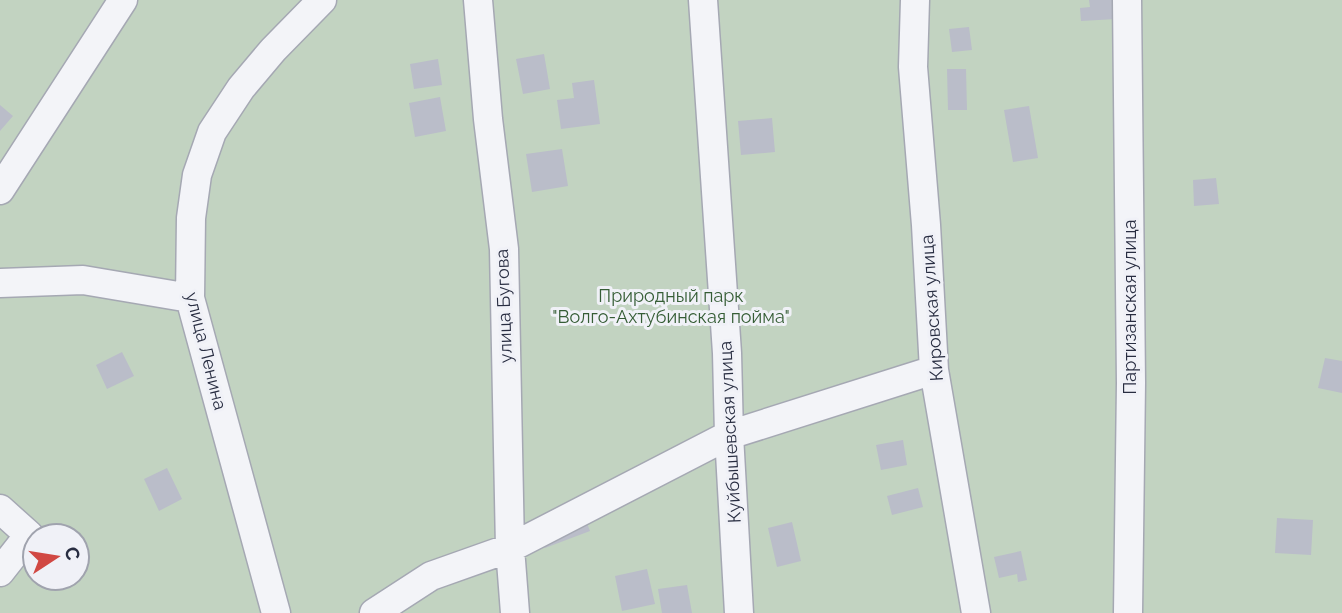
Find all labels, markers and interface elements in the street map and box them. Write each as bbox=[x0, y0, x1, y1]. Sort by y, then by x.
street label: Партизанская улица bbox=[1119, 220, 1140, 395]
street label: Кировская улица bbox=[916, 234, 947, 382]
street label: улица Бугова bbox=[491, 248, 516, 364]
park label: Природный парк "Волго-Ахтубинская пойма" bbox=[552, 285, 790, 327]
street label: улица Ленина bbox=[182, 290, 231, 412]
street label: Куйбышевская улица bbox=[714, 340, 745, 524]
north arrow bbox=[21, 522, 91, 592]
text: С bbox=[61, 545, 85, 562]

